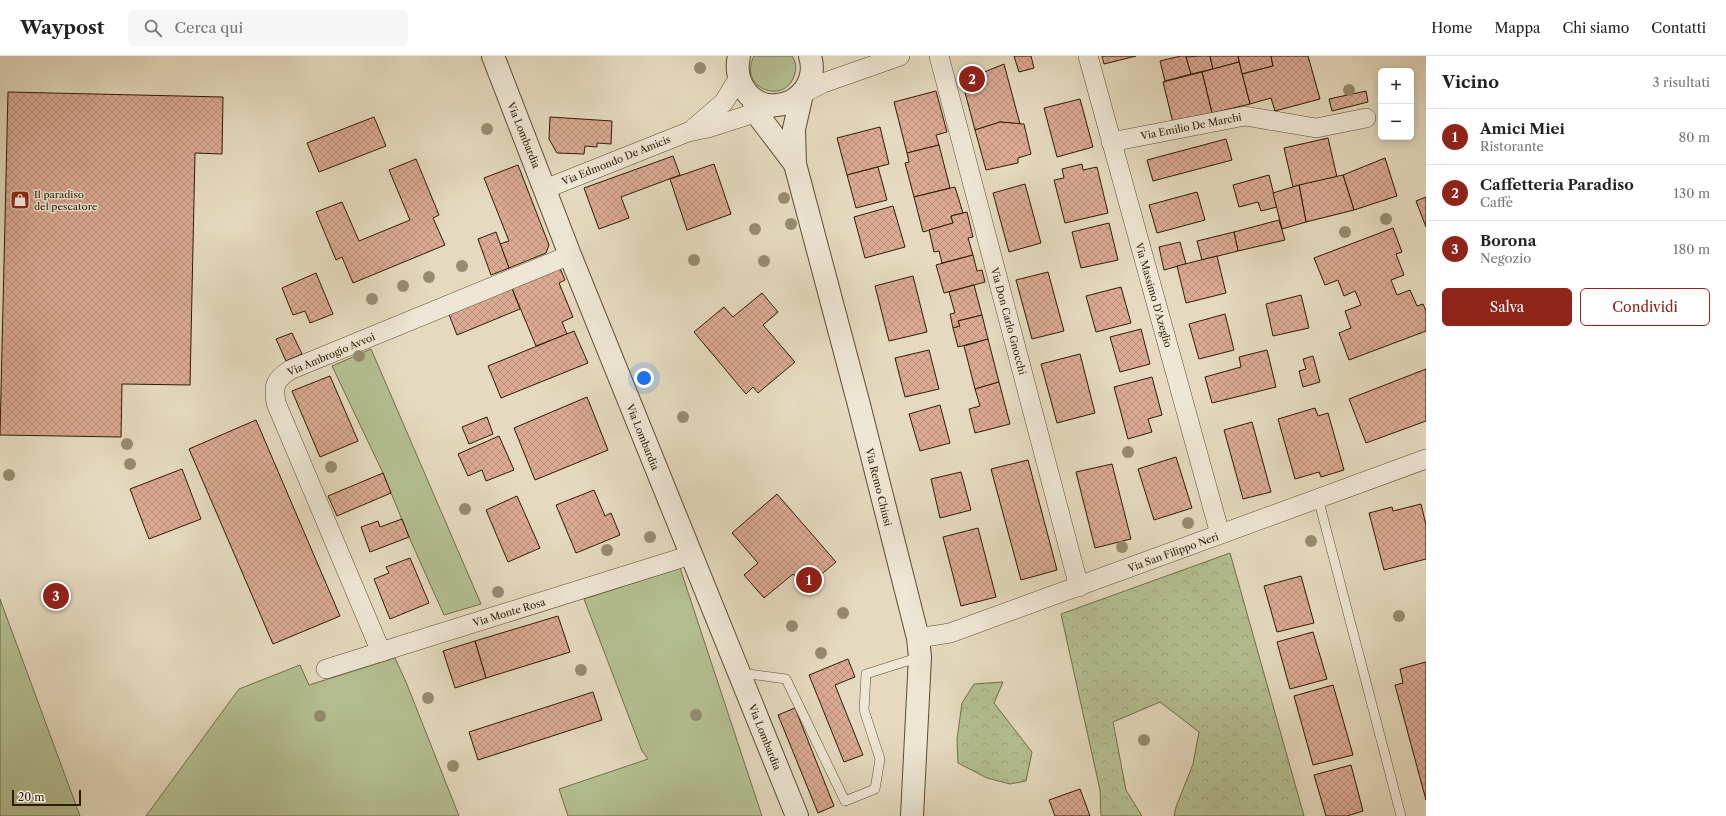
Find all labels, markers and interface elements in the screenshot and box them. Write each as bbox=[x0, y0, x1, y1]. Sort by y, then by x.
search box bbox=[128, 10, 408, 46]
text: Waypost bbox=[20, 16, 104, 39]
icon: search bbox=[142, 17, 164, 39]
text: Cerca qui bbox=[174, 18, 243, 37]
text: Home bbox=[1431, 19, 1472, 37]
text: Mappa bbox=[1494, 19, 1540, 37]
text: Chi siamo bbox=[1562, 19, 1629, 37]
text: Contatti bbox=[1651, 19, 1706, 37]
pin: 2 bbox=[959, 64, 985, 94]
map controls bbox=[1378, 68, 1414, 140]
button: + bbox=[1378, 68, 1414, 104]
text: Vicino bbox=[1442, 72, 1499, 92]
text: 3 risultati bbox=[1652, 74, 1710, 90]
street label: Via Lombardia bbox=[504, 99, 543, 171]
button: − bbox=[1378, 104, 1414, 140]
street label: Via Emilio De Marchi bbox=[1139, 110, 1243, 143]
text: Amici Miei bbox=[1480, 119, 1565, 138]
text: 1 bbox=[1452, 129, 1458, 145]
text: 80 m bbox=[1678, 129, 1710, 145]
street label: Via Edmondo De Amicis bbox=[559, 133, 672, 189]
text: Ristorante bbox=[1480, 138, 1544, 154]
text: Caffetteria Paradiso bbox=[1480, 175, 1634, 194]
text: 2 bbox=[1451, 185, 1459, 201]
text: 130 m bbox=[1674, 185, 1710, 201]
place label: Il paradiso del pescatore bbox=[34, 188, 98, 213]
shop icon: Il paradiso del pescatore bbox=[9, 189, 31, 211]
text: Caffè bbox=[1480, 194, 1513, 210]
text: Borona bbox=[1480, 231, 1536, 250]
street label: Via Massimo D'Azeglio bbox=[1132, 240, 1175, 349]
text: 3 bbox=[1451, 241, 1459, 257]
text: 180 m bbox=[1673, 241, 1710, 257]
text: Negozio bbox=[1480, 250, 1531, 266]
street label: Via Don Carlo Gnocchi bbox=[988, 265, 1029, 376]
button: Salva bbox=[1442, 288, 1572, 326]
button: Condividi bbox=[1580, 288, 1710, 326]
street label: Via Ambrogio Avvoi bbox=[285, 330, 377, 379]
your location bbox=[634, 368, 654, 388]
street label: Via Lombardia bbox=[623, 401, 662, 473]
street label: Via Remo Chiusi bbox=[862, 446, 894, 527]
street label: Via San Filippo Neri bbox=[1125, 530, 1220, 575]
pin: 1 bbox=[796, 565, 822, 595]
pin: 3 bbox=[43, 581, 69, 611]
street label: Via Monte Rosa bbox=[470, 595, 548, 630]
street label: Via Lombardia bbox=[745, 701, 784, 773]
scale bar bbox=[12, 788, 81, 807]
text: 20 m bbox=[18, 790, 44, 804]

